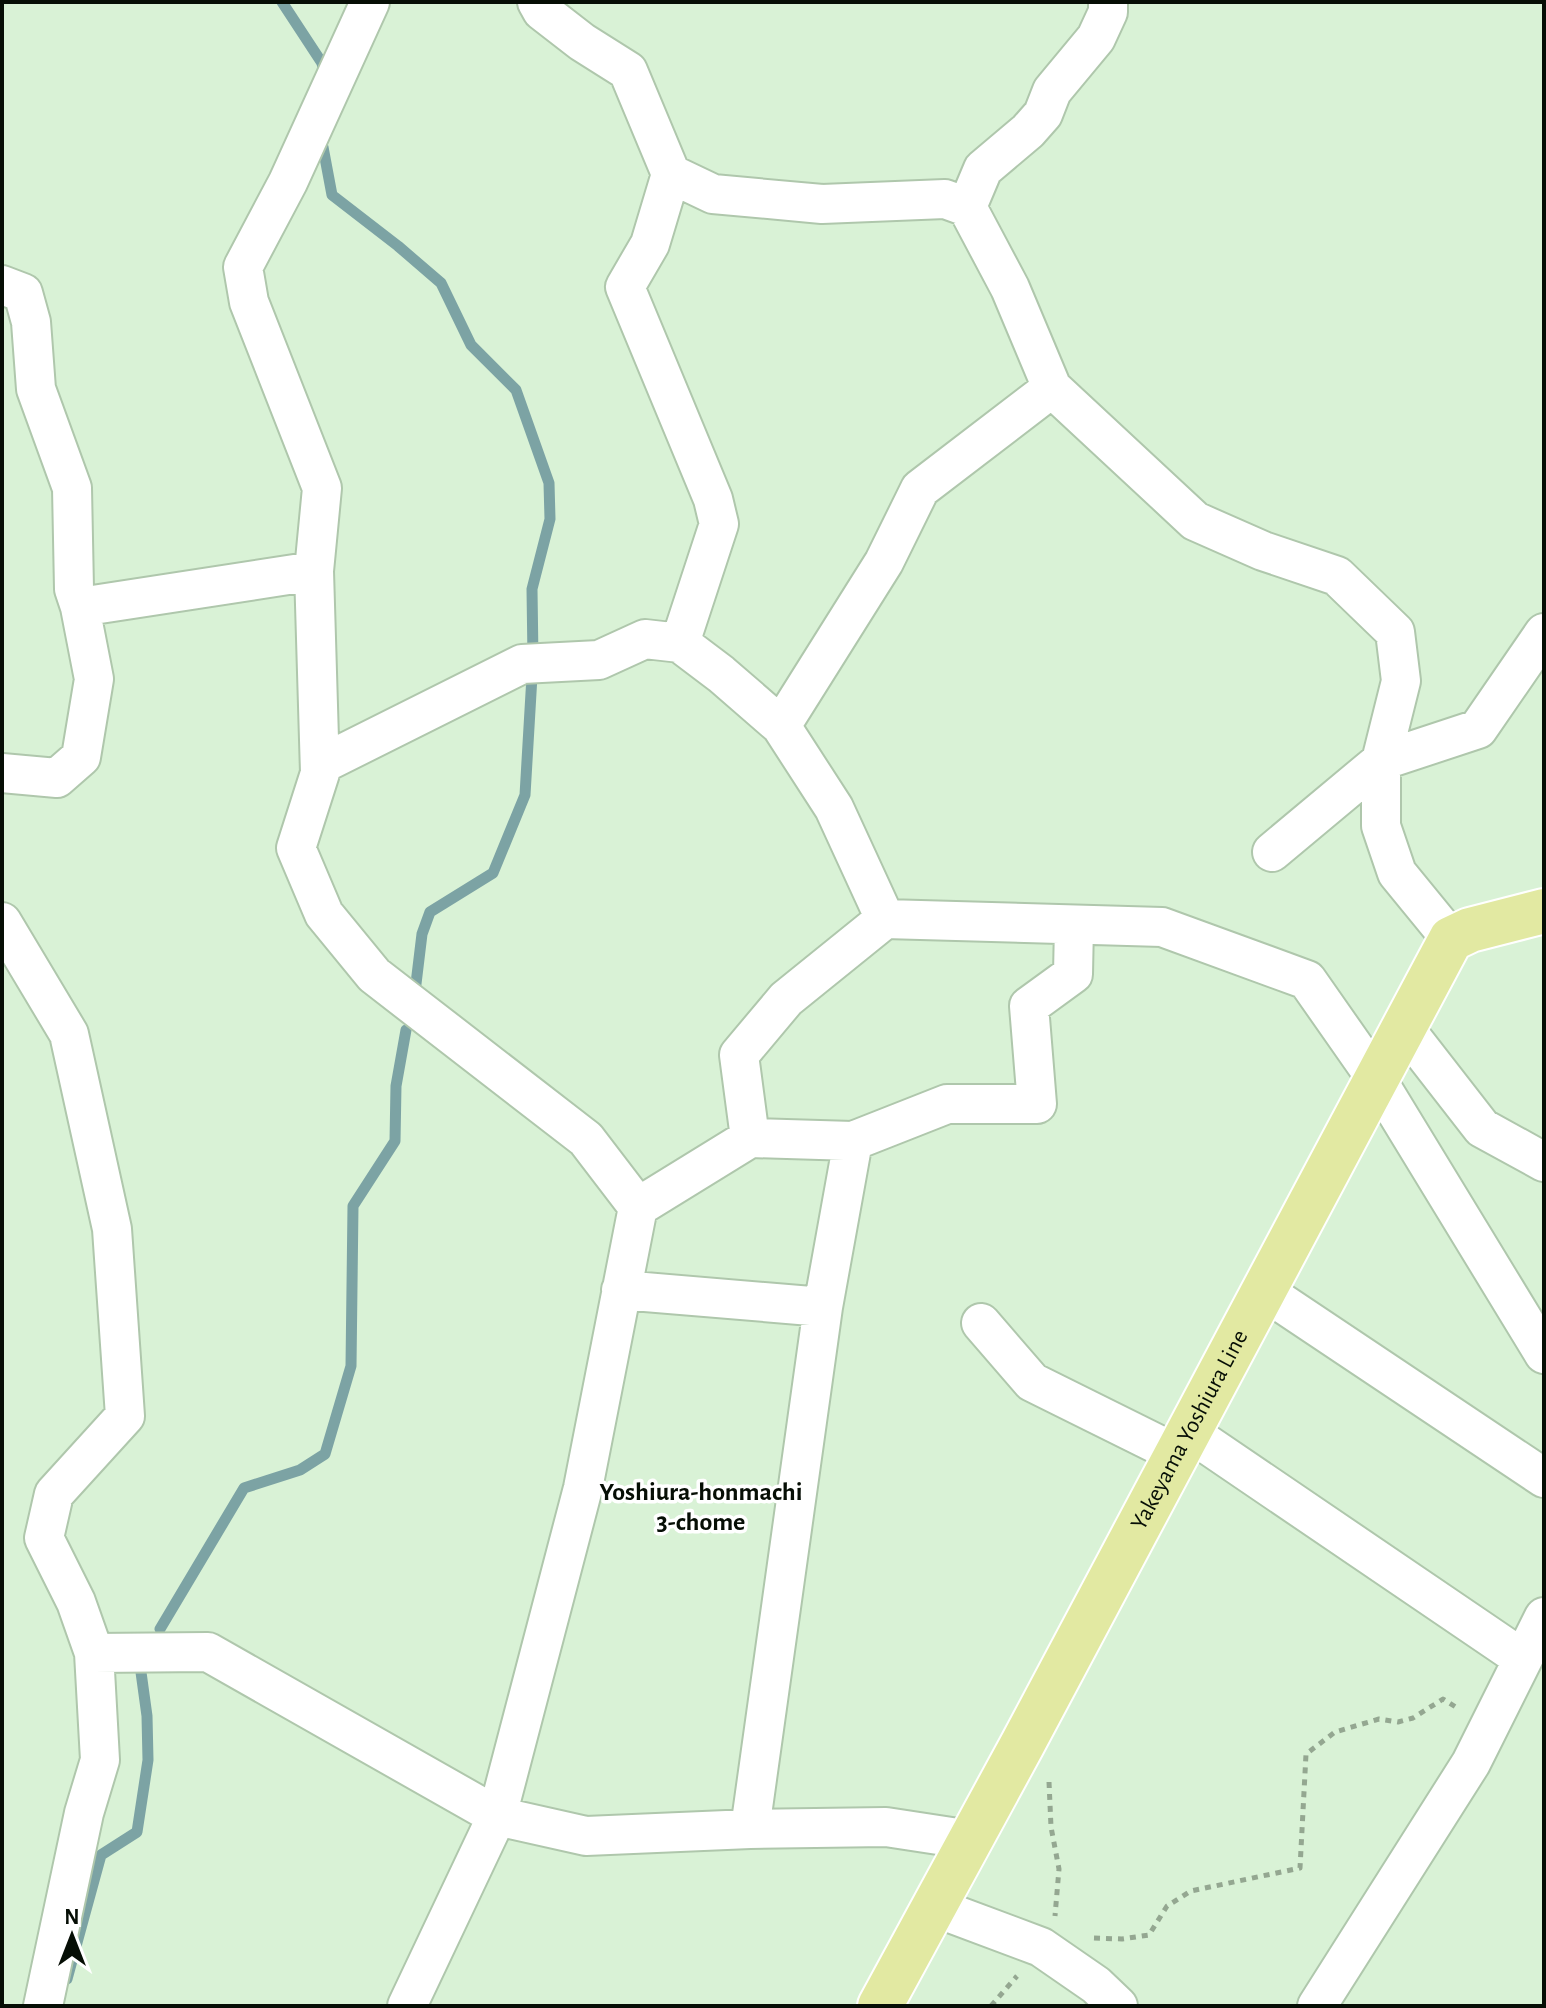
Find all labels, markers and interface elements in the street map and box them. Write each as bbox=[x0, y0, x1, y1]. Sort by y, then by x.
street label: Yakeyama Yoshiura Line bbox=[1127, 1326, 1253, 1534]
district label: Yoshiura-honmachi 3-chome bbox=[599, 1479, 803, 1535]
north arrow bbox=[32, 1896, 112, 1976]
text: N bbox=[64, 1906, 80, 1928]

